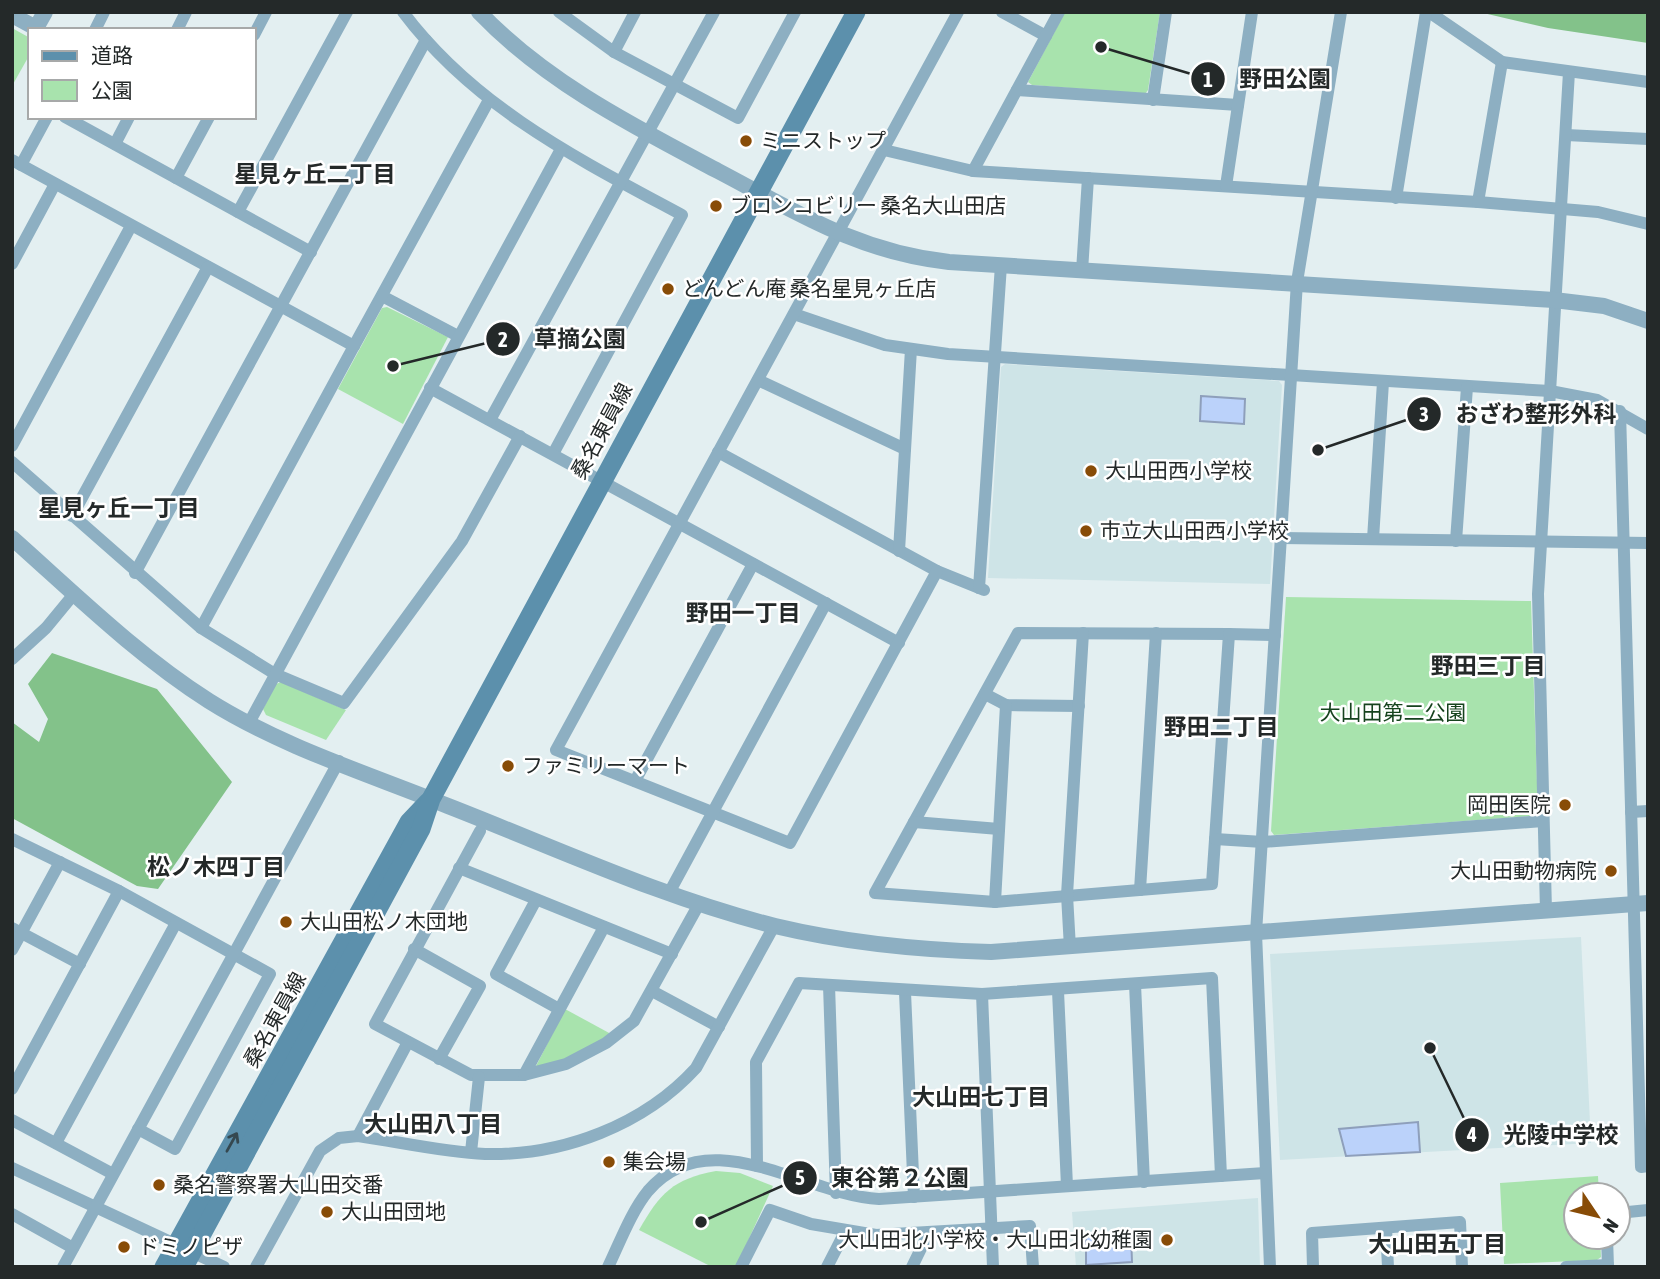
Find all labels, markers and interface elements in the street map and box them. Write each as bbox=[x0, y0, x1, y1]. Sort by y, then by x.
legend bbox=[28, 28, 256, 119]
text: 道路 bbox=[91, 43, 133, 67]
callout: 野田公園 bbox=[1190, 57, 1345, 101]
text: 野田公園 bbox=[1239, 66, 1331, 92]
text: 1 bbox=[1203, 67, 1213, 91]
text: 公園 bbox=[91, 78, 133, 102]
place label: ミニストップ bbox=[760, 128, 886, 152]
marker: ミニストップ bbox=[738, 133, 754, 149]
district label: 星見ヶ丘二丁目 bbox=[235, 161, 396, 187]
place label: ブロンコビリー 桑名大山田店 bbox=[730, 193, 1006, 217]
marker: ブロンコビリー 桑名大山田店 bbox=[708, 198, 724, 214]
place label: どんどん庵 桑名星見ヶ丘店 bbox=[682, 276, 936, 300]
marker: どんどん庵 桑名星見ヶ丘店 bbox=[660, 281, 676, 297]
callout: 草摘公園 bbox=[485, 317, 640, 361]
text: 草摘公園 bbox=[534, 326, 626, 352]
text: 2 bbox=[498, 327, 508, 351]
street label: 桑名東員線 bbox=[566, 379, 636, 483]
callout: おざわ整形外科 bbox=[1407, 392, 1631, 436]
text: おざわ整形外科 bbox=[1456, 401, 1617, 427]
text: 3 bbox=[1419, 402, 1429, 426]
place label: 大山田西小学校 bbox=[1105, 458, 1252, 482]
marker: 大山田西小学校 bbox=[1083, 463, 1099, 479]
district label: 星見ヶ丘一丁目 bbox=[39, 495, 200, 521]
place label: 市立大山田西小学校 bbox=[1100, 518, 1289, 542]
marker: 市立大山田西小学校 bbox=[1078, 523, 1094, 539]
district label: 野田一丁目 bbox=[686, 600, 801, 626]
district label: 野田三丁目 bbox=[1431, 653, 1546, 679]
park label: 大山田第二公園 bbox=[1320, 700, 1467, 724]
district label: 野田二丁目 bbox=[1164, 714, 1279, 740]
place label: ファミリーマート bbox=[522, 753, 690, 777]
marker: ファミリーマート bbox=[500, 758, 516, 774]
place label: 岡田医院 bbox=[1467, 792, 1551, 816]
marker: 岡田医院 bbox=[1557, 797, 1573, 813]
district label: 松ノ木四丁目 bbox=[147, 854, 285, 880]
place label: 大山田動物病院 bbox=[1450, 858, 1597, 882]
marker: 大山田動物病院 bbox=[1603, 863, 1619, 879]
place label: 大山田松ノ木団地 bbox=[300, 909, 468, 933]
marker: 大山田松ノ木団地 bbox=[278, 914, 294, 930]
street label: 桑名東員線 bbox=[238, 968, 310, 1071]
district label: 大山田七丁目 bbox=[912, 1084, 1050, 1110]
district label: 大山田八丁目 bbox=[364, 1111, 502, 1137]
callout: 光陵中学校 bbox=[1454, 1113, 1632, 1157]
text: 4 bbox=[1466, 1122, 1477, 1146]
text: 光陵中学校 bbox=[1504, 1122, 1619, 1148]
one-way arrow bbox=[225, 1133, 239, 1153]
place label: 集会場 bbox=[623, 1149, 686, 1173]
marker: 集会場 bbox=[601, 1154, 617, 1170]
callout: 東谷第２公園 bbox=[782, 1156, 983, 1200]
text: 5 bbox=[795, 1165, 805, 1189]
text: 東谷第２公園 bbox=[831, 1165, 969, 1191]
place label: 桑名警察署大山田交番 bbox=[173, 1172, 383, 1196]
marker: 桑名警察署大山田交番 bbox=[151, 1177, 167, 1193]
north arrow bbox=[1562, 1181, 1632, 1251]
place label: 大山田団地 bbox=[341, 1199, 446, 1223]
marker: 大山田団地 bbox=[319, 1204, 335, 1220]
text: N bbox=[1599, 1215, 1623, 1237]
place label: 大山田北小学校・大山田北幼稚園 bbox=[838, 1227, 1153, 1251]
district label: 大山田五丁目 bbox=[1368, 1231, 1506, 1257]
marker: 大山田北小学校・大山田北幼稚園 bbox=[1159, 1232, 1175, 1248]
place label: ドミノピザ bbox=[138, 1234, 243, 1258]
marker: ドミノピザ bbox=[116, 1239, 132, 1255]

